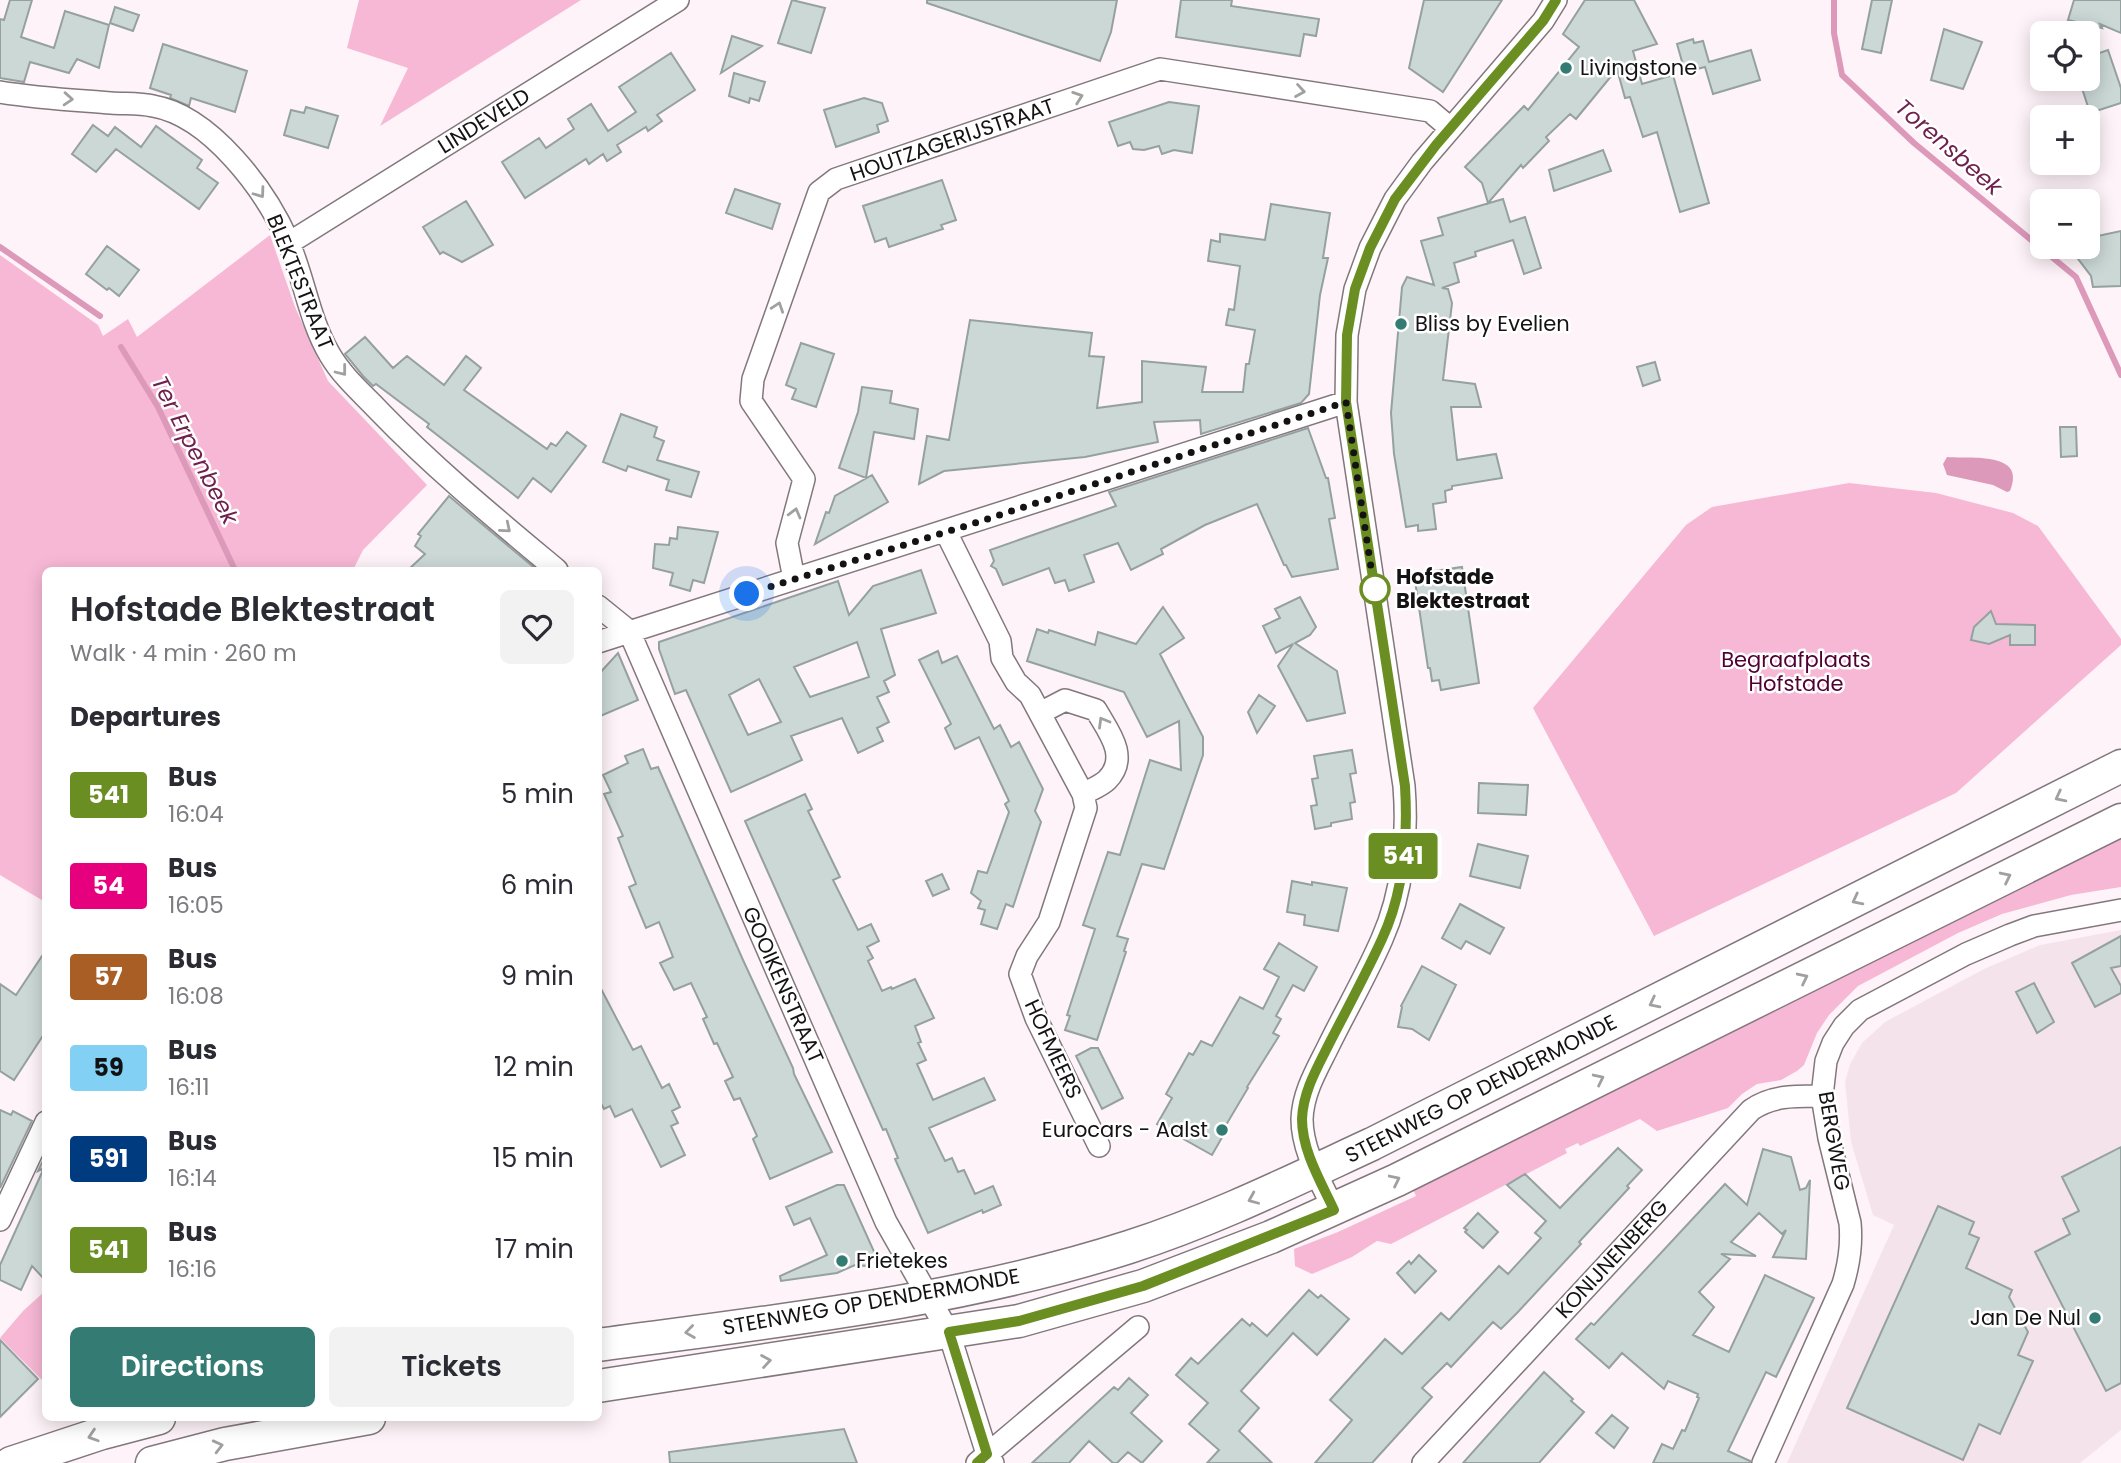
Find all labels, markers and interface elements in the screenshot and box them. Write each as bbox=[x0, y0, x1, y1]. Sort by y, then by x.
map controls bbox=[2030, 21, 2100, 259]
button: locate bbox=[2030, 21, 2100, 91]
place label: Livingstone bbox=[1580, 53, 1697, 82]
marker: Livingstone bbox=[1558, 60, 1574, 76]
street label: LINDEVELD bbox=[432, 81, 535, 160]
one-way arrow bbox=[1294, 83, 1305, 98]
one-way arrow bbox=[63, 91, 74, 106]
street label: HOUTZAGERIJSTRAAT bbox=[846, 91, 1058, 188]
one-way arrow bbox=[1072, 91, 1084, 105]
water label: Torensbeek bbox=[1888, 91, 2010, 203]
button: + bbox=[2030, 105, 2100, 175]
one-way arrow bbox=[252, 185, 264, 198]
button: − bbox=[2030, 189, 2100, 259]
street label: BLEKTESTRAAT bbox=[260, 210, 341, 354]
one-way arrow bbox=[770, 301, 784, 314]
place label: Bliss by Evelien bbox=[1415, 309, 1570, 338]
marker: Bliss by Evelien bbox=[1393, 316, 1409, 332]
one-way arrow bbox=[333, 363, 346, 376]
water label: Ter Erpenbeek bbox=[144, 370, 247, 531]
one-way arrow bbox=[787, 507, 801, 519]
one-way arrow bbox=[499, 519, 511, 532]
place label: Hofstade Blektestraat bbox=[1396, 562, 1530, 615]
marker: Hofstade Blektestraat bbox=[1360, 574, 1390, 604]
your location bbox=[729, 576, 764, 611]
text: Hofstade Blektestraat bbox=[70, 586, 435, 633]
button: heart bbox=[500, 590, 574, 664]
text: Walk · 4 min · 260 m bbox=[70, 637, 297, 669]
park label: Begraafplaats Hofstade bbox=[1721, 645, 1871, 698]
text: Departures bbox=[70, 699, 221, 735]
one-way arrow bbox=[1098, 717, 1111, 729]
text: Bus bbox=[168, 759, 217, 795]
text: 5 min bbox=[501, 776, 574, 812]
text: 541 bbox=[88, 778, 129, 811]
one-way arrow bbox=[2055, 789, 2067, 803]
text: 16:04 bbox=[168, 798, 224, 830]
line badge: 541 bbox=[1363, 833, 1443, 879]
text: 541 bbox=[1383, 839, 1423, 872]
text: Bus bbox=[168, 850, 217, 886]
text: 6 min bbox=[501, 867, 574, 903]
text: 54 bbox=[93, 869, 124, 902]
one-way arrow bbox=[1999, 871, 2012, 885]
text: 16:05 bbox=[168, 889, 224, 921]
one-way arrow bbox=[1852, 892, 1864, 905]
street label: GOOIKENSTRAAT bbox=[736, 902, 831, 1068]
text: Bus bbox=[168, 941, 217, 977]
text: 9 min bbox=[501, 958, 574, 994]
text: 57 bbox=[94, 960, 123, 993]
one-way arrow bbox=[1796, 972, 1808, 986]
text: 16:08 bbox=[168, 980, 224, 1012]
street label: HOFMEERS bbox=[1018, 994, 1089, 1103]
one-way arrow bbox=[1649, 994, 1661, 1008]
street label: STEENWEG OP DENDERMONDE bbox=[1340, 1007, 1622, 1170]
text: Bus bbox=[168, 1032, 217, 1068]
text: 12 min bbox=[494, 1049, 574, 1085]
text: 59 bbox=[93, 1051, 124, 1084]
text: 16:11 bbox=[168, 1071, 210, 1103]
one-way arrow bbox=[1592, 1074, 1604, 1088]
street label: BERGWEG bbox=[1811, 1089, 1857, 1193]
place label: Eurocars - Aalst bbox=[1042, 1115, 1208, 1144]
marker: Eurocars - Aalst bbox=[1214, 1122, 1230, 1138]
text: Bus bbox=[168, 1123, 217, 1159]
text: 15 min bbox=[493, 1140, 574, 1176]
text: 591 bbox=[89, 1142, 128, 1175]
text: 16:14 bbox=[168, 1162, 217, 1194]
one-way arrow bbox=[1388, 1175, 1400, 1189]
one-way arrow bbox=[1248, 1190, 1260, 1204]
street label: KONIJNENBERG bbox=[1549, 1193, 1674, 1325]
text: Bus bbox=[168, 1214, 217, 1250]
text: 17 min bbox=[495, 1231, 574, 1267]
text: 541 bbox=[88, 1233, 129, 1266]
place label: Frietekes bbox=[856, 1246, 948, 1275]
text: 16:16 bbox=[168, 1253, 217, 1285]
marker: Frietekes bbox=[834, 1253, 850, 1269]
street label: STEENWEG OP DENDERMONDE bbox=[720, 1261, 1022, 1342]
place label: Jan De Nul bbox=[1970, 1303, 2081, 1332]
marker: Jan De Nul bbox=[2087, 1310, 2103, 1326]
one-way arrow bbox=[684, 1324, 696, 1339]
button: Directions bbox=[70, 1327, 315, 1407]
button: Tickets bbox=[329, 1327, 574, 1407]
one-way arrow bbox=[760, 1353, 772, 1368]
one-way arrow bbox=[87, 1428, 99, 1442]
one-way arrow bbox=[212, 1440, 224, 1454]

